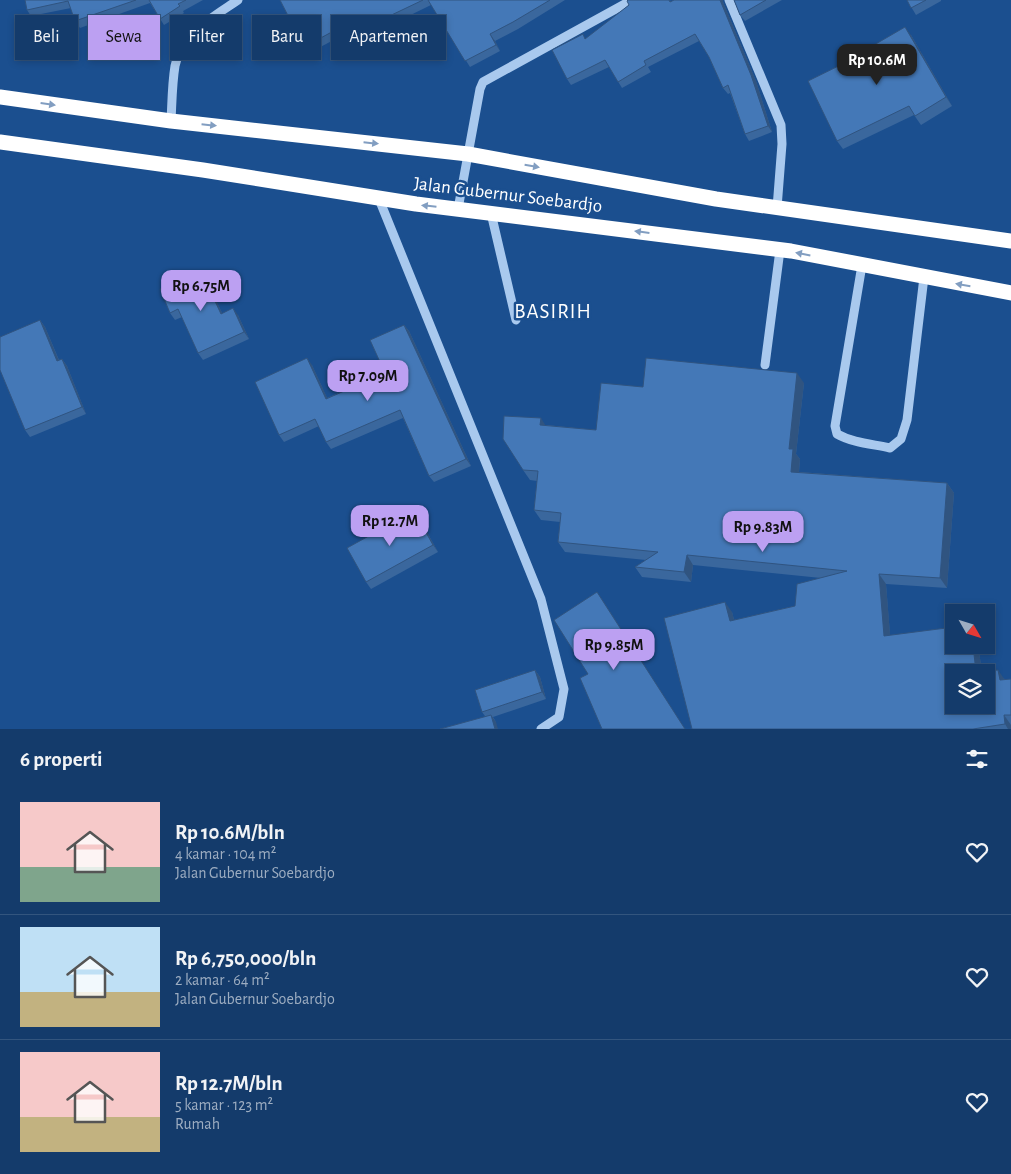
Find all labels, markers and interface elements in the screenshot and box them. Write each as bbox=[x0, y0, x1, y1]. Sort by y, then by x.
chip: Beli bbox=[15, 15, 78, 60]
chip: Sewa bbox=[88, 15, 160, 60]
chip: Filter bbox=[170, 15, 242, 60]
chip: Baru bbox=[252, 15, 321, 60]
chip: Apartemen bbox=[331, 15, 446, 60]
pin: Rp 10.6M bbox=[825, 44, 929, 86]
text: Rp 10.6M bbox=[848, 52, 906, 68]
one-way arrow bbox=[41, 100, 57, 108]
one-way arrow bbox=[202, 121, 218, 129]
one-way arrow bbox=[363, 139, 379, 147]
one-way arrow bbox=[524, 162, 540, 170]
street label: Jalan Gubernur Soebardjo bbox=[413, 174, 603, 216]
one-way arrow bbox=[421, 202, 437, 210]
one-way arrow bbox=[634, 228, 650, 236]
one-way arrow bbox=[796, 250, 811, 258]
pin: Rp 6.75M bbox=[149, 270, 253, 312]
text: Rp 6.75M bbox=[172, 278, 230, 294]
one-way arrow bbox=[955, 280, 971, 288]
district label: BASIRIH bbox=[514, 301, 592, 322]
pin: Rp 7.09M bbox=[316, 360, 420, 402]
text: Rp 7.09M bbox=[338, 368, 398, 384]
pin: Rp 12.7M bbox=[338, 504, 442, 547]
pin: Rp 9.83M bbox=[711, 510, 815, 553]
text: Rp 12.7M bbox=[362, 513, 418, 529]
text: Rp 9.83M bbox=[734, 519, 792, 535]
north arrow bbox=[945, 604, 995, 654]
map controls bbox=[945, 604, 995, 714]
pin: Rp 9.85M bbox=[562, 628, 666, 671]
text: Rp 9.85M bbox=[585, 637, 643, 653]
button: layers bbox=[945, 664, 995, 714]
icon: filters bbox=[963, 745, 991, 773]
text: 6 properti bbox=[20, 749, 103, 770]
icon: home bbox=[60, 822, 120, 882]
text: Rp 10.6M/bln bbox=[175, 822, 285, 843]
icon: heart bbox=[963, 838, 991, 866]
text: 4 kamar · 104 m² bbox=[175, 846, 276, 862]
text: Jalan Gubernur Soebardjo bbox=[175, 865, 335, 881]
icon: home bbox=[60, 947, 120, 1007]
text: Rp 6,750,000/bln bbox=[175, 948, 316, 969]
icon: heart bbox=[963, 963, 991, 991]
text: 2 kamar · 64 m² bbox=[175, 972, 270, 988]
text: Jalan Gubernur Soebardjo bbox=[175, 991, 335, 1007]
icon: home bbox=[60, 1072, 120, 1132]
text: Rp 12.7M/bln bbox=[175, 1073, 283, 1094]
icon: heart bbox=[963, 1088, 991, 1116]
text: 5 kamar · 123 m² bbox=[175, 1097, 273, 1113]
text: Rumah bbox=[175, 1116, 220, 1132]

